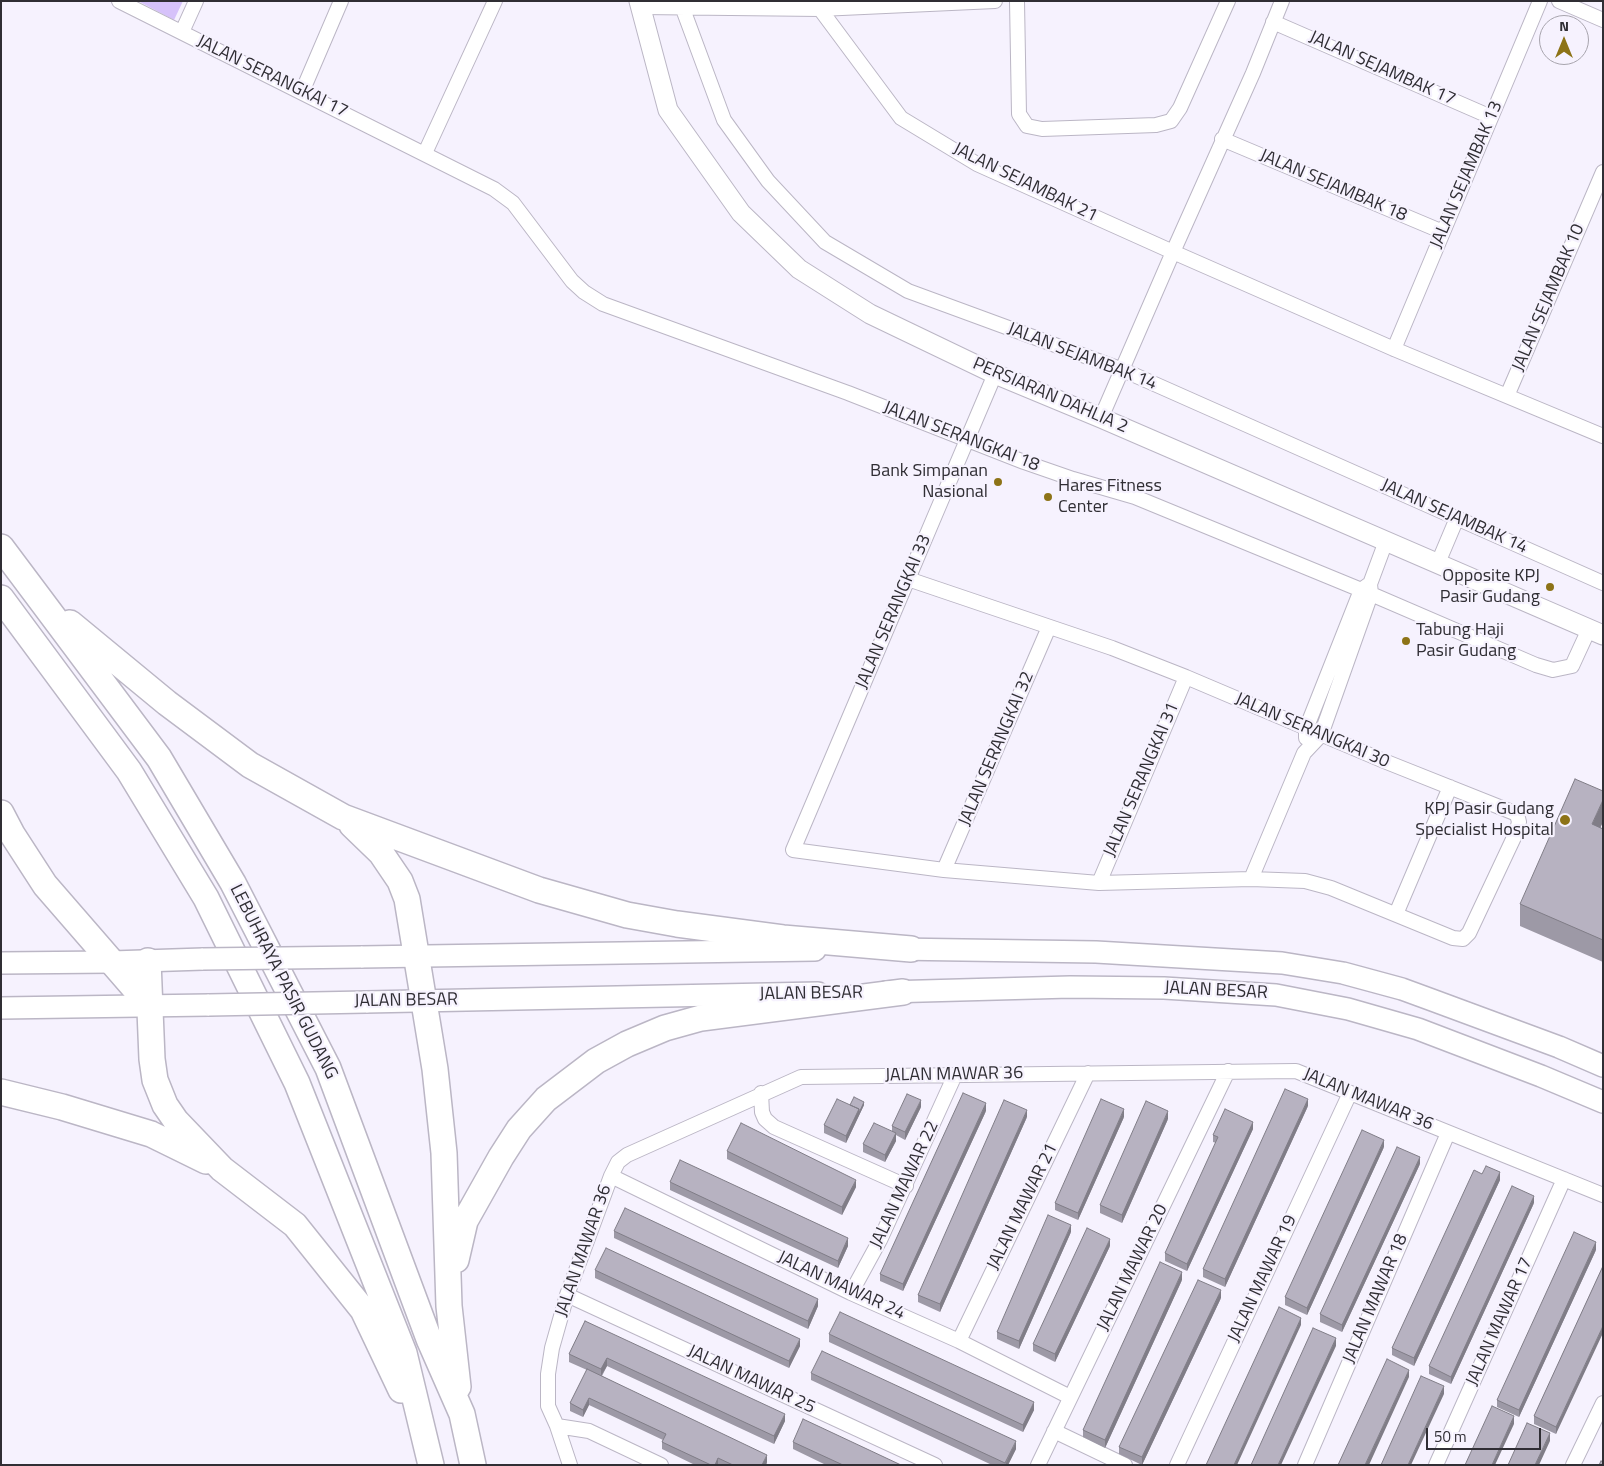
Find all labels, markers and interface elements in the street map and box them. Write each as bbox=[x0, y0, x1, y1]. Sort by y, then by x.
north arrow bbox=[1539, 15, 1589, 65]
text: N bbox=[1559, 15, 1569, 36]
street label: JALAN SEJAMBAK 17 bbox=[1305, 27, 1459, 111]
street label: JALAN SERANGKAI 17 bbox=[193, 31, 351, 123]
street label: JALAN SEJAMBAK 13 bbox=[1426, 98, 1508, 252]
street label: JALAN SEJAMBAK 21 bbox=[949, 139, 1101, 227]
street label: JALAN SEJAMBAK 18 bbox=[1256, 145, 1410, 227]
street label: JALAN SEJAMBAK 10 bbox=[1508, 221, 1590, 375]
street label: JALAN SEJAMBAK 14 bbox=[1004, 319, 1160, 395]
street label: PERSIARAN DAHLIA 2 bbox=[969, 354, 1131, 438]
street label: JALAN SERANGKAI 18 bbox=[880, 397, 1042, 477]
place label: Bank Simpanan Nasional bbox=[870, 461, 988, 504]
street label: JALAN SEJAMBAK 14 bbox=[1377, 475, 1531, 559]
marker: Bank Simpanan Nasional bbox=[992, 476, 1004, 488]
place label: Hares Fitness Center bbox=[1058, 476, 1162, 518]
marker: Hares Fitness Center bbox=[1042, 491, 1054, 503]
street label: JALAN SERANGKAI 33 bbox=[852, 532, 936, 692]
place label: Opposite KPJ Pasir Gudang bbox=[1440, 566, 1540, 608]
marker: Opposite KPJ Pasir Gudang bbox=[1544, 581, 1556, 593]
place label: Tabung Haji Pasir Gudang bbox=[1416, 620, 1516, 662]
marker: Tabung Haji Pasir Gudang bbox=[1400, 635, 1412, 647]
street label: JALAN SERANGKAI 32 bbox=[955, 669, 1039, 829]
street label: JALAN SERANGKAI 30 bbox=[1232, 689, 1392, 773]
street label: JALAN SERANGKAI 31 bbox=[1100, 700, 1184, 860]
place label: KPJ Pasir Gudang Specialist Hospital bbox=[1415, 799, 1554, 842]
marker: KPJ Pasir Gudang Specialist Hospital bbox=[1558, 813, 1572, 827]
street label: LEBUHRAYA PASIR GUDANG bbox=[224, 881, 342, 1083]
street label: JALAN BESAR bbox=[1164, 977, 1268, 1005]
street label: JALAN BESAR bbox=[759, 982, 863, 1006]
street label: JALAN BESAR bbox=[354, 989, 458, 1013]
street label: JALAN MAWAR 36 bbox=[885, 1063, 1023, 1087]
street label: JALAN MAWAR 36 bbox=[1300, 1064, 1436, 1136]
street label: JALAN MAWAR 22 bbox=[866, 1118, 944, 1252]
street label: JALAN MAWAR 21 bbox=[983, 1140, 1063, 1274]
street label: JALAN MAWAR 36 bbox=[551, 1182, 617, 1320]
street label: JALAN MAWAR 20 bbox=[1093, 1201, 1173, 1335]
street label: JALAN MAWAR 19 bbox=[1224, 1212, 1302, 1346]
street label: JALAN MAWAR 18 bbox=[1339, 1231, 1413, 1367]
street label: JALAN MAWAR 24 bbox=[774, 1247, 908, 1325]
street label: JALAN MAWAR 17 bbox=[1462, 1254, 1538, 1390]
street label: JALAN MAWAR 25 bbox=[684, 1341, 818, 1419]
scale bar bbox=[1429, 1418, 1544, 1450]
text: 50 m bbox=[1434, 1425, 1467, 1448]

